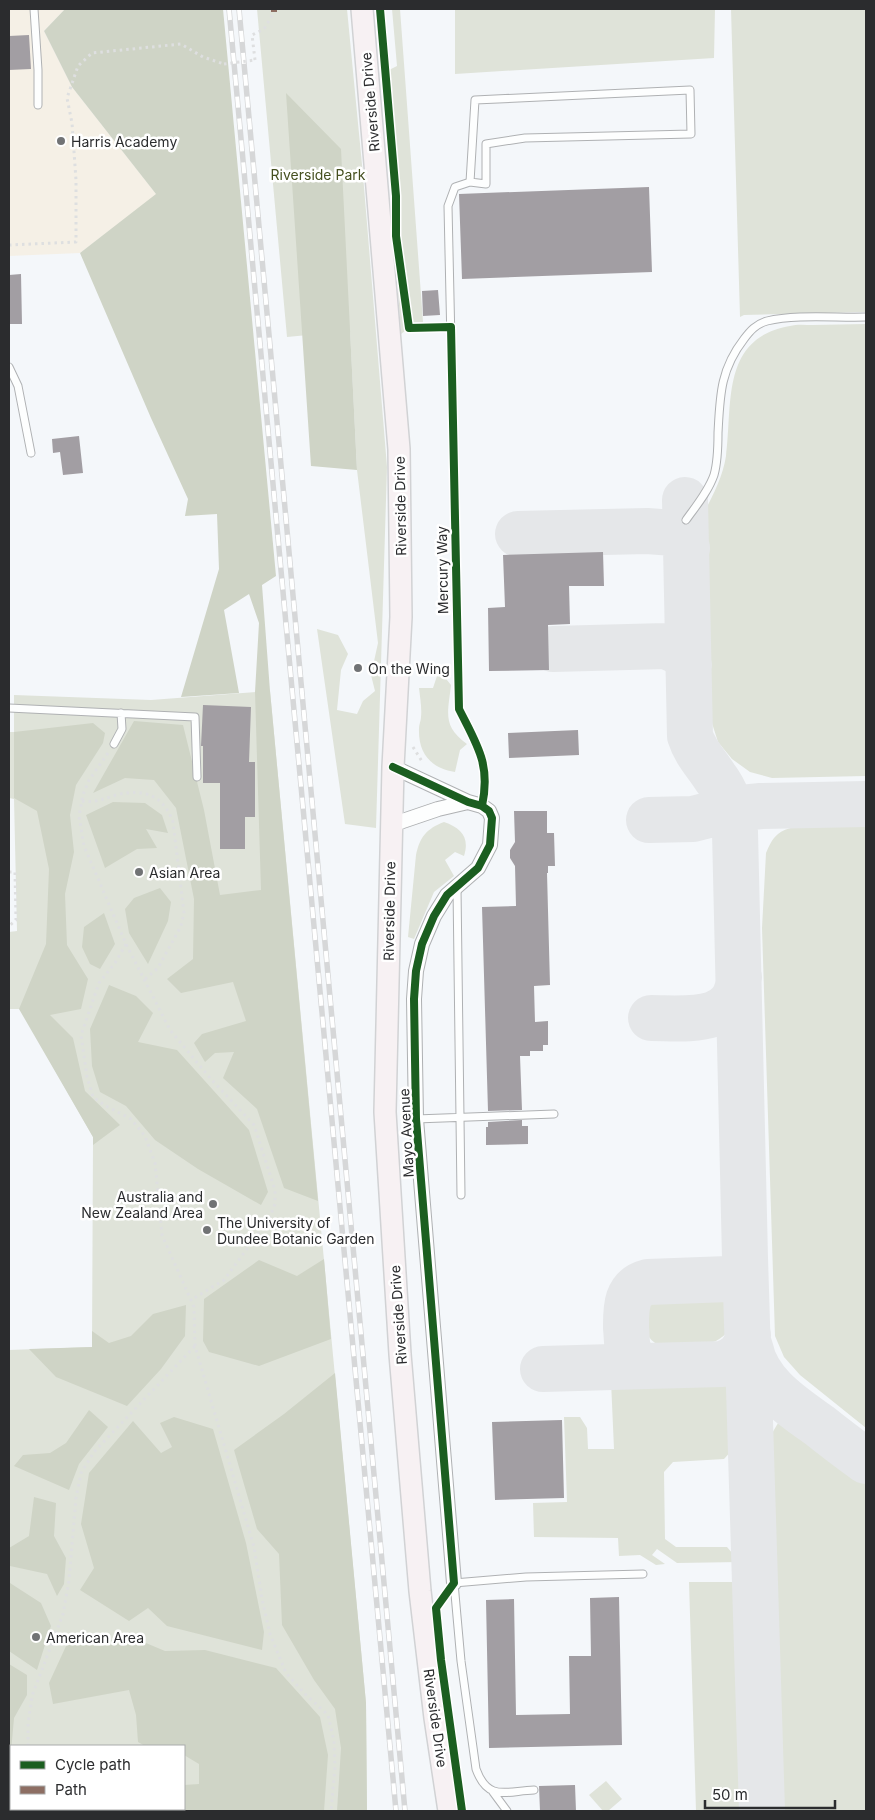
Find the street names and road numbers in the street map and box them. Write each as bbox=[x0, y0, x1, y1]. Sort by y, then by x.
street label: Riverside Drive bbox=[357, 52, 383, 152]
street label: Riverside Drive bbox=[391, 456, 409, 556]
street label: Mercury Way bbox=[433, 526, 451, 614]
street label: Riverside Drive bbox=[380, 861, 398, 961]
street label: Mayo Avenue bbox=[395, 1088, 417, 1178]
street label: Riverside Drive bbox=[386, 1265, 410, 1365]
street label: Riverside Drive bbox=[421, 1667, 451, 1769]

